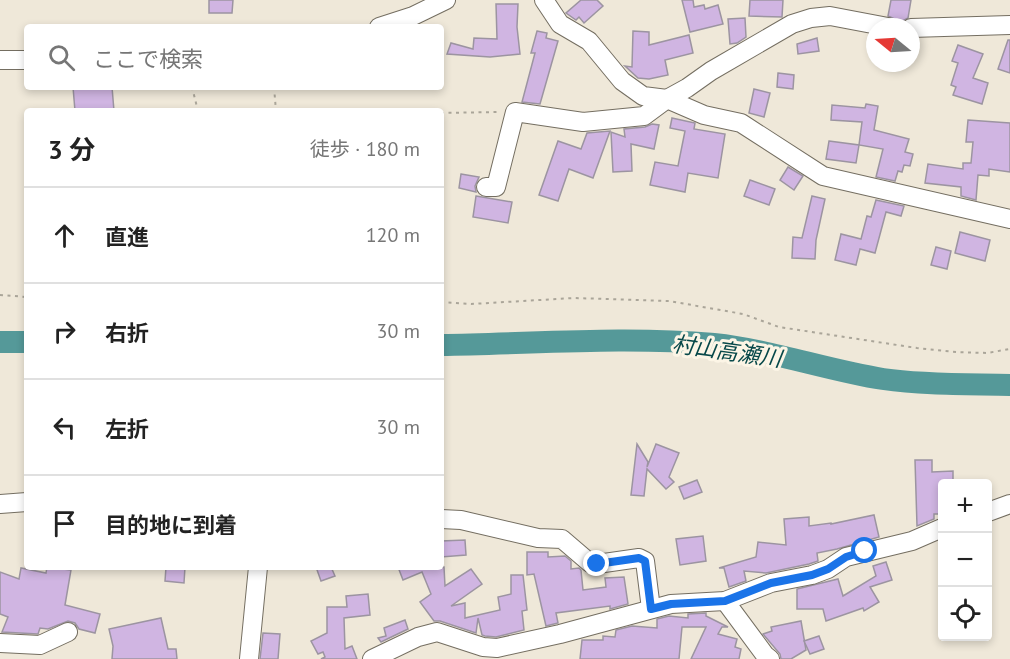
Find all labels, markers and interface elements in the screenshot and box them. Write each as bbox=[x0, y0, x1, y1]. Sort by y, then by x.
north arrow bbox=[866, 18, 920, 72]
search box bbox=[24, 24, 444, 90]
icon: search bbox=[45, 41, 78, 74]
text: ここで検索 bbox=[93, 45, 203, 73]
text: 3 分 bbox=[48, 133, 95, 166]
text: 徒歩 · 180 m bbox=[310, 136, 420, 162]
icon: ahead bbox=[48, 219, 81, 252]
text: 120 m bbox=[366, 222, 420, 248]
text: 直進 bbox=[105, 223, 149, 251]
icon: right bbox=[48, 315, 81, 348]
text: 30 m bbox=[377, 318, 420, 344]
text: 右折 bbox=[105, 319, 149, 347]
water label: 村山高瀬川 bbox=[671, 329, 785, 373]
icon: left bbox=[48, 411, 81, 444]
text: 30 m bbox=[377, 414, 420, 440]
text: 左折 bbox=[105, 415, 149, 443]
map controls bbox=[938, 479, 992, 641]
button: + bbox=[938, 479, 992, 533]
icon: arrive bbox=[48, 507, 81, 540]
text: 目的地に到着 bbox=[105, 511, 237, 539]
button: − bbox=[938, 533, 992, 587]
route start bbox=[851, 537, 877, 563]
route end bbox=[583, 550, 609, 576]
button: locate bbox=[938, 587, 992, 641]

